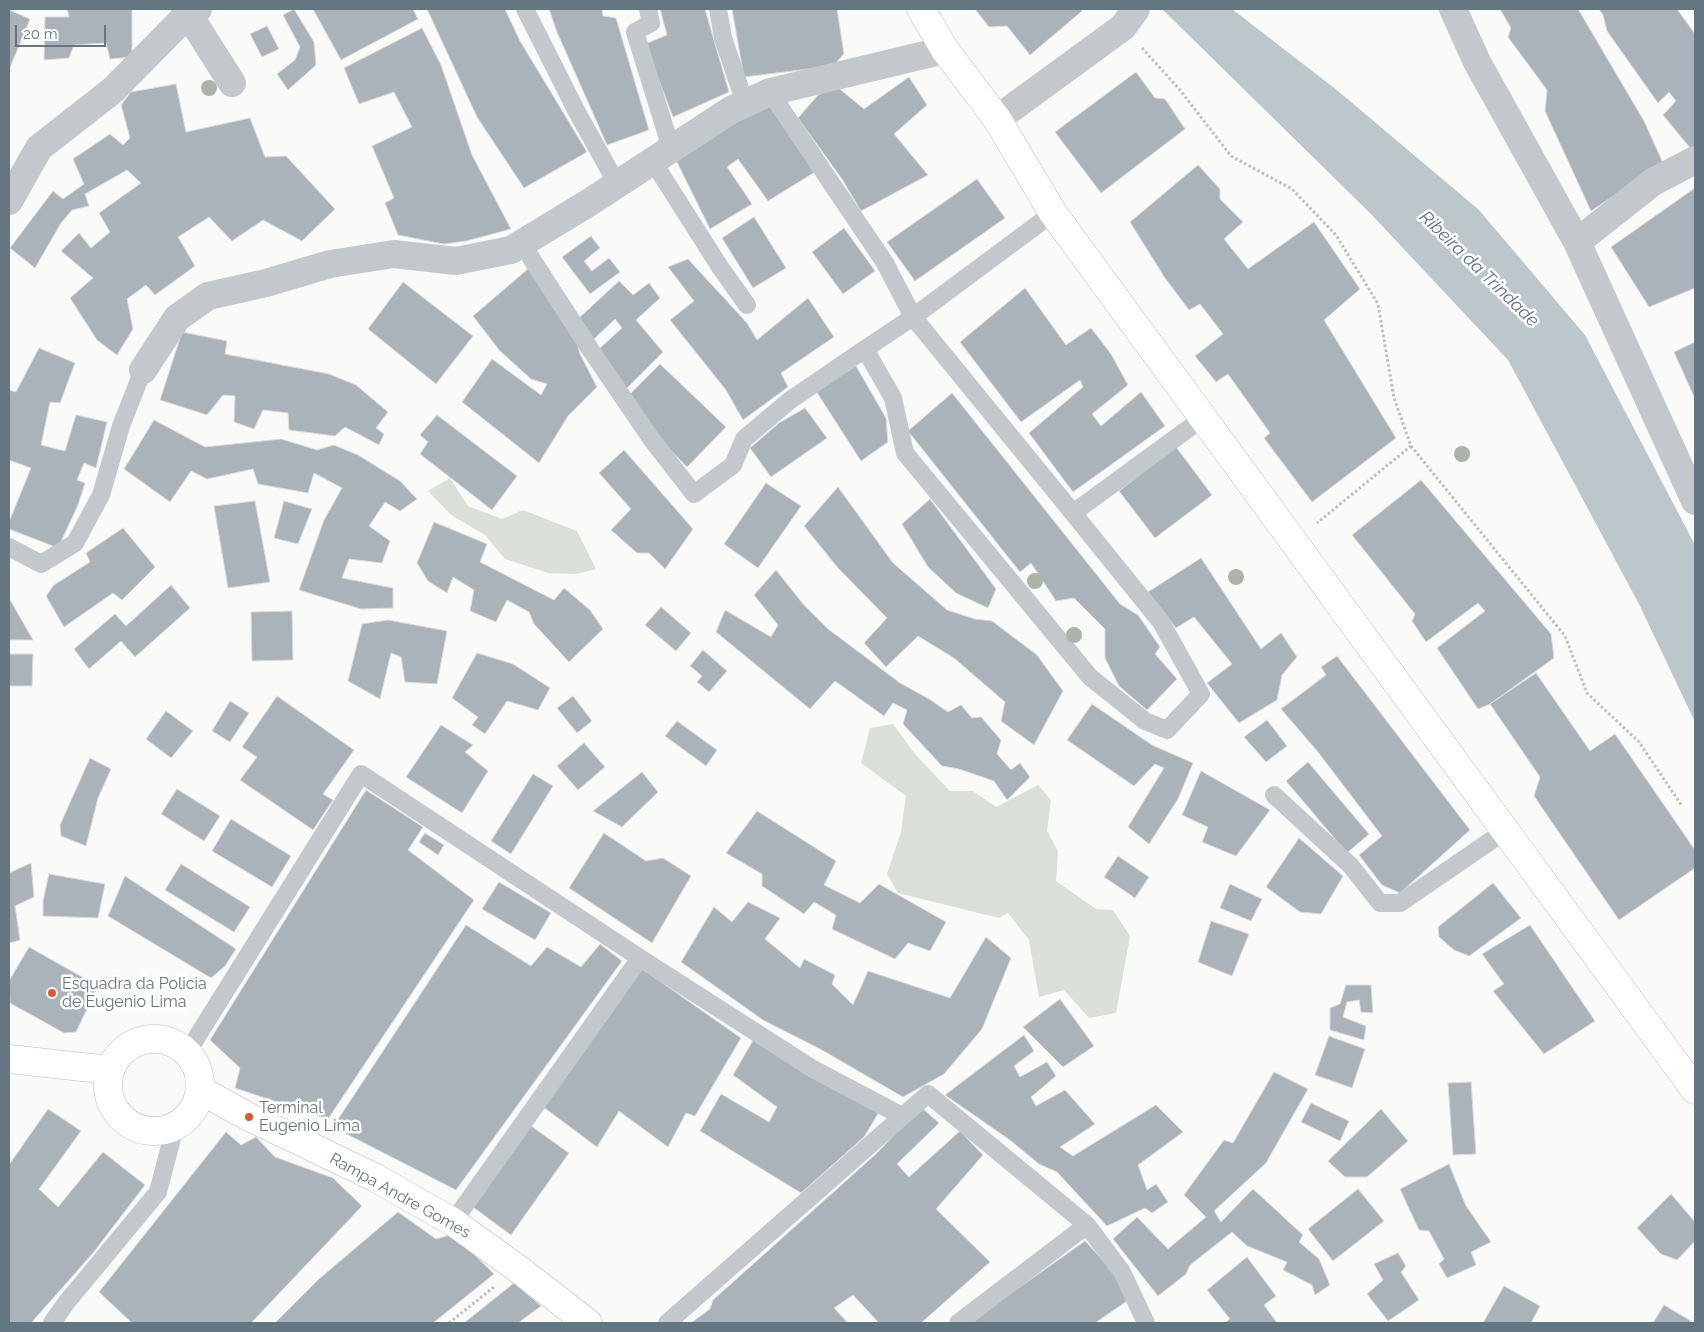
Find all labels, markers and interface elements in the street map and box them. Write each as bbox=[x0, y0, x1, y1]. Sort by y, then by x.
scale bar bbox=[18, 15, 109, 47]
text: 20 m bbox=[23, 25, 58, 43]
water label: Ribeira da Trindade bbox=[1415, 207, 1543, 331]
place label: Esquadra da Policia de Eugenio Lima bbox=[62, 974, 207, 1012]
marker: Esquadra da Policia de Eugenio Lima bbox=[46, 987, 58, 999]
place label: Terminal Eugenio Lima bbox=[259, 1098, 360, 1136]
marker: Terminal Eugenio Lima bbox=[243, 1111, 255, 1123]
street label: Rampa Andre Gomes bbox=[326, 1149, 474, 1243]

